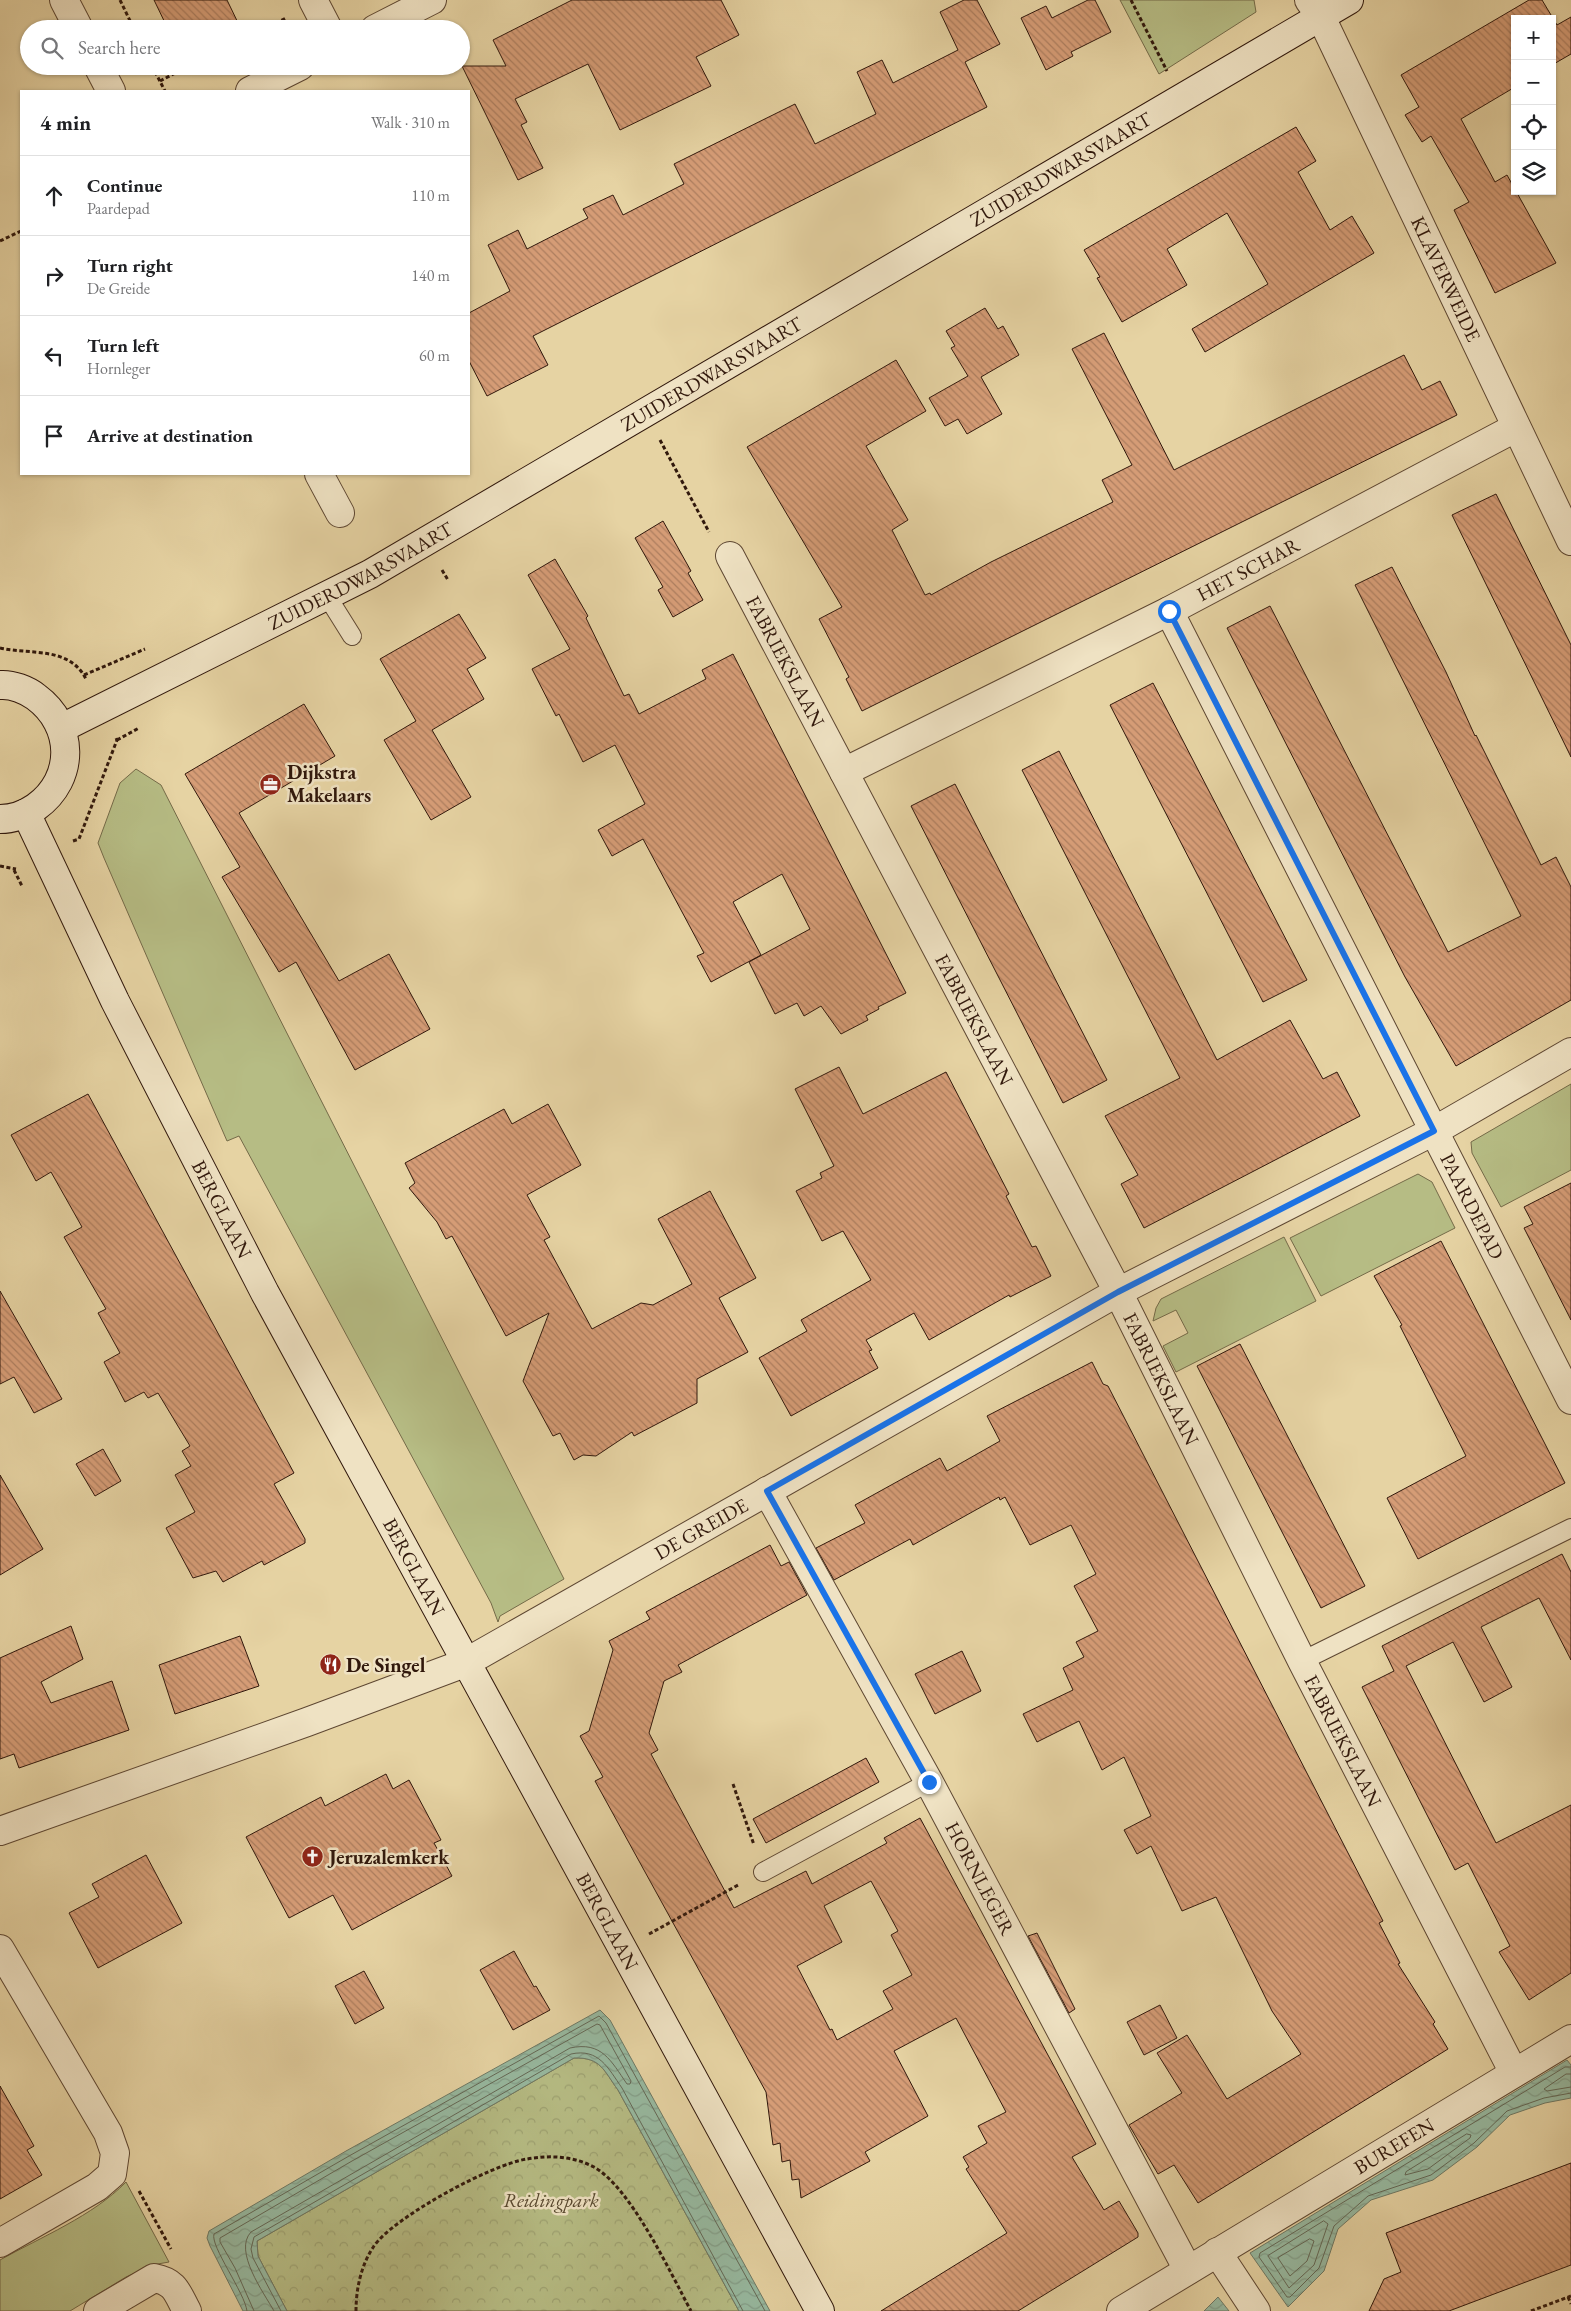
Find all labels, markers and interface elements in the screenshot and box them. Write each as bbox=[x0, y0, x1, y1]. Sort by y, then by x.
map controls bbox=[1511, 15, 1556, 195]
button: + bbox=[1511, 15, 1556, 60]
search box bbox=[20, 20, 470, 75]
icon: search bbox=[38, 34, 66, 62]
text: Search here bbox=[78, 35, 160, 60]
button: − bbox=[1511, 60, 1556, 105]
street label: ZUIDERDWARSVAART bbox=[965, 105, 1157, 232]
button: locate bbox=[1511, 105, 1556, 150]
text: 4 min bbox=[40, 109, 91, 136]
text: Walk · 310 m bbox=[371, 112, 450, 133]
button: layers bbox=[1511, 150, 1556, 195]
text: Continue bbox=[87, 173, 162, 198]
icon: ahead bbox=[40, 182, 68, 210]
text: 110 m bbox=[411, 185, 450, 206]
text: Paardepad bbox=[87, 198, 150, 219]
street label: KLAVERWEIDE bbox=[1405, 212, 1487, 346]
text: Turn right bbox=[87, 253, 173, 278]
icon: right bbox=[40, 262, 68, 290]
text: 140 m bbox=[411, 265, 450, 286]
text: De Greide bbox=[87, 278, 150, 299]
street label: ZUIDERDWARSVAART bbox=[616, 310, 807, 437]
text: Turn left bbox=[87, 333, 159, 358]
icon: left bbox=[40, 342, 68, 370]
text: 60 m bbox=[419, 345, 450, 366]
text: Hornleger bbox=[87, 358, 150, 379]
icon: arrive bbox=[40, 422, 68, 450]
text: Arrive at destination bbox=[87, 423, 253, 448]
street label: ZUIDERDWARSVAART bbox=[264, 515, 458, 636]
street label: HET SCHAR bbox=[1192, 531, 1304, 607]
street label: FABRIEKSLAAN bbox=[740, 591, 831, 732]
route start bbox=[1158, 600, 1181, 623]
place label: Dijkstra Makelaars bbox=[287, 759, 371, 808]
office icon: Dijkstra Makelaars bbox=[259, 772, 283, 796]
street label: FABRIEKSLAAN bbox=[929, 949, 1020, 1090]
street label: PAARDEPAD bbox=[1434, 1149, 1510, 1264]
street label: BERGLAAN bbox=[186, 1156, 258, 1263]
street label: FABRIEKSLAAN bbox=[1117, 1308, 1205, 1450]
street label: DE GREIDE bbox=[650, 1492, 753, 1566]
street label: BERGLAAN bbox=[377, 1513, 451, 1620]
place label: De Singel bbox=[346, 1652, 426, 1678]
restaurant icon: De Singel bbox=[318, 1653, 342, 1677]
street label: FABRIEKSLAAN bbox=[1298, 1670, 1388, 1811]
route end bbox=[918, 1771, 941, 1794]
street label: HORNLEGER bbox=[939, 1817, 1021, 1940]
place label: Jeruzalemkerk bbox=[327, 1844, 450, 1870]
church icon: Jeruzalemkerk bbox=[301, 1845, 325, 1869]
street label: BERGLAAN bbox=[571, 1868, 645, 1975]
street label: BUREFEN bbox=[1349, 2112, 1439, 2180]
park label: Reidingpark bbox=[503, 2187, 599, 2213]

